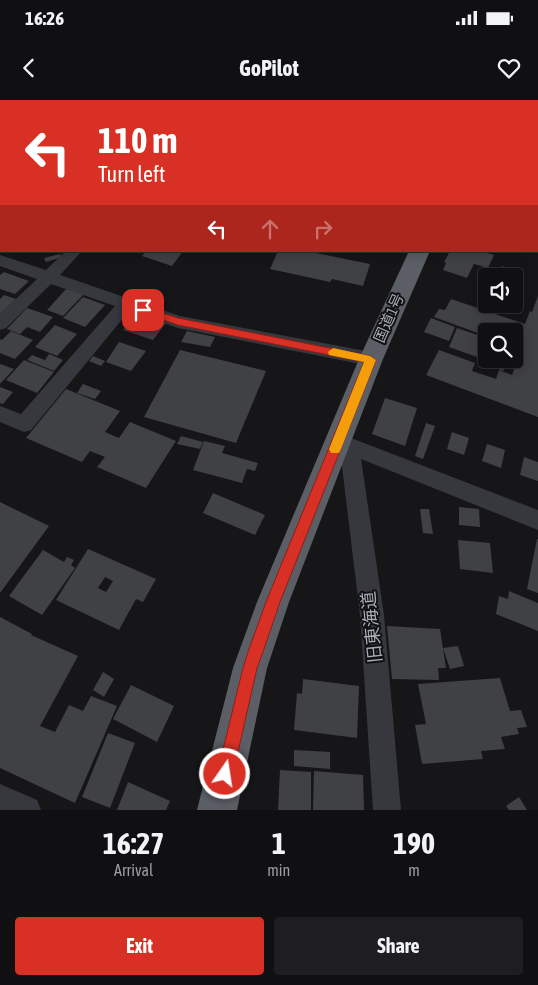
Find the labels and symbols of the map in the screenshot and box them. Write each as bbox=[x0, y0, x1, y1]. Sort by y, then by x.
pin bbox=[122, 289, 164, 331]
street label: 国道1号 bbox=[370, 291, 407, 345]
street label: 旧東海道 bbox=[357, 590, 386, 664]
position arrow bbox=[198, 747, 250, 799]

